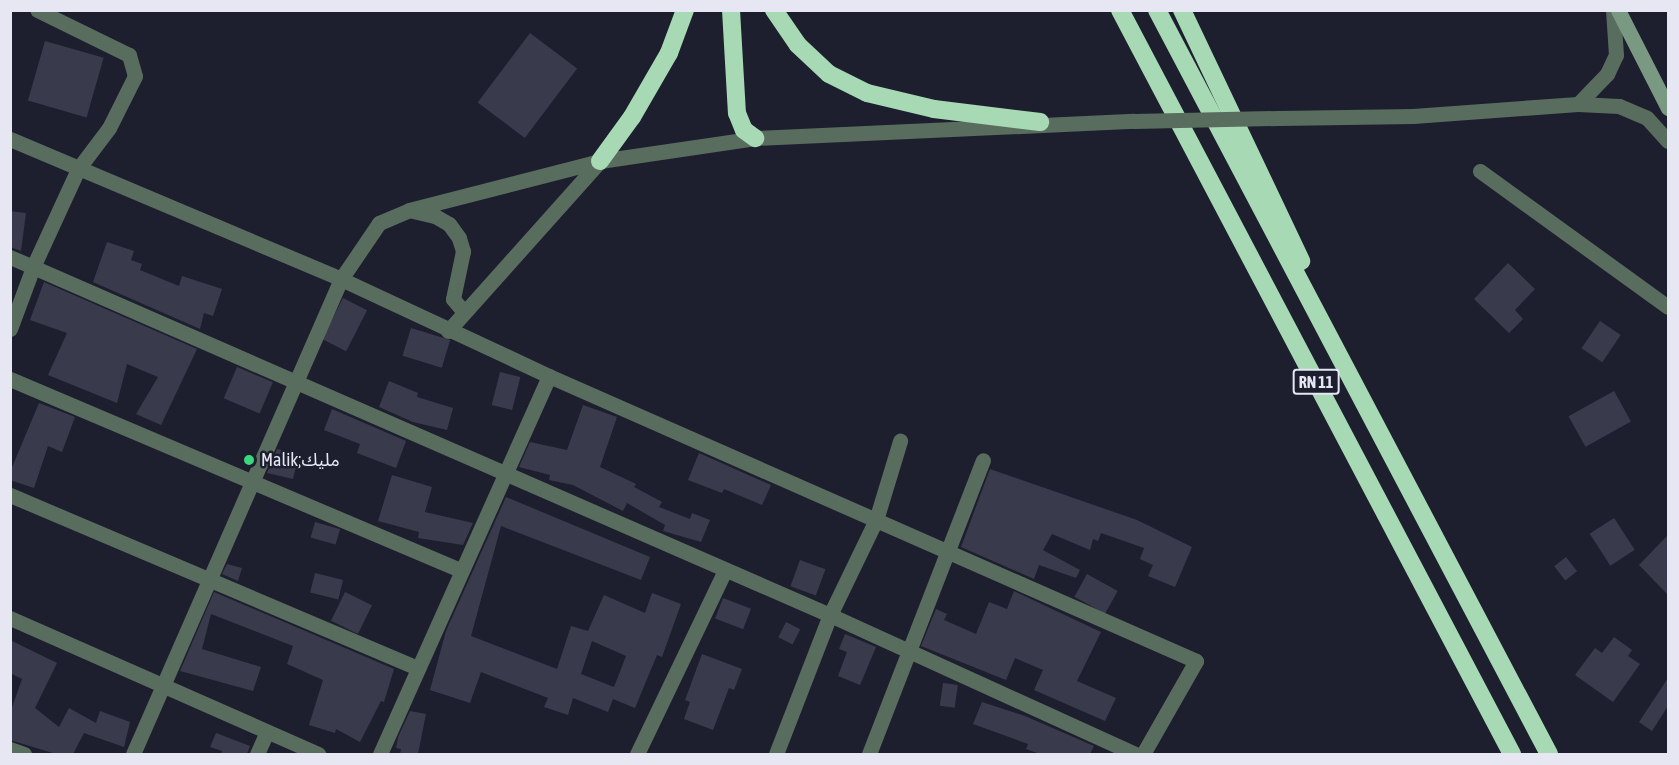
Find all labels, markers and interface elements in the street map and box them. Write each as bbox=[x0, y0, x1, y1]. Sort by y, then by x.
road number: RN 11 bbox=[1292, 369, 1340, 395]
place label: Malik;مليك bbox=[261, 449, 340, 471]
marker: Malik;مليك bbox=[242, 453, 256, 467]

